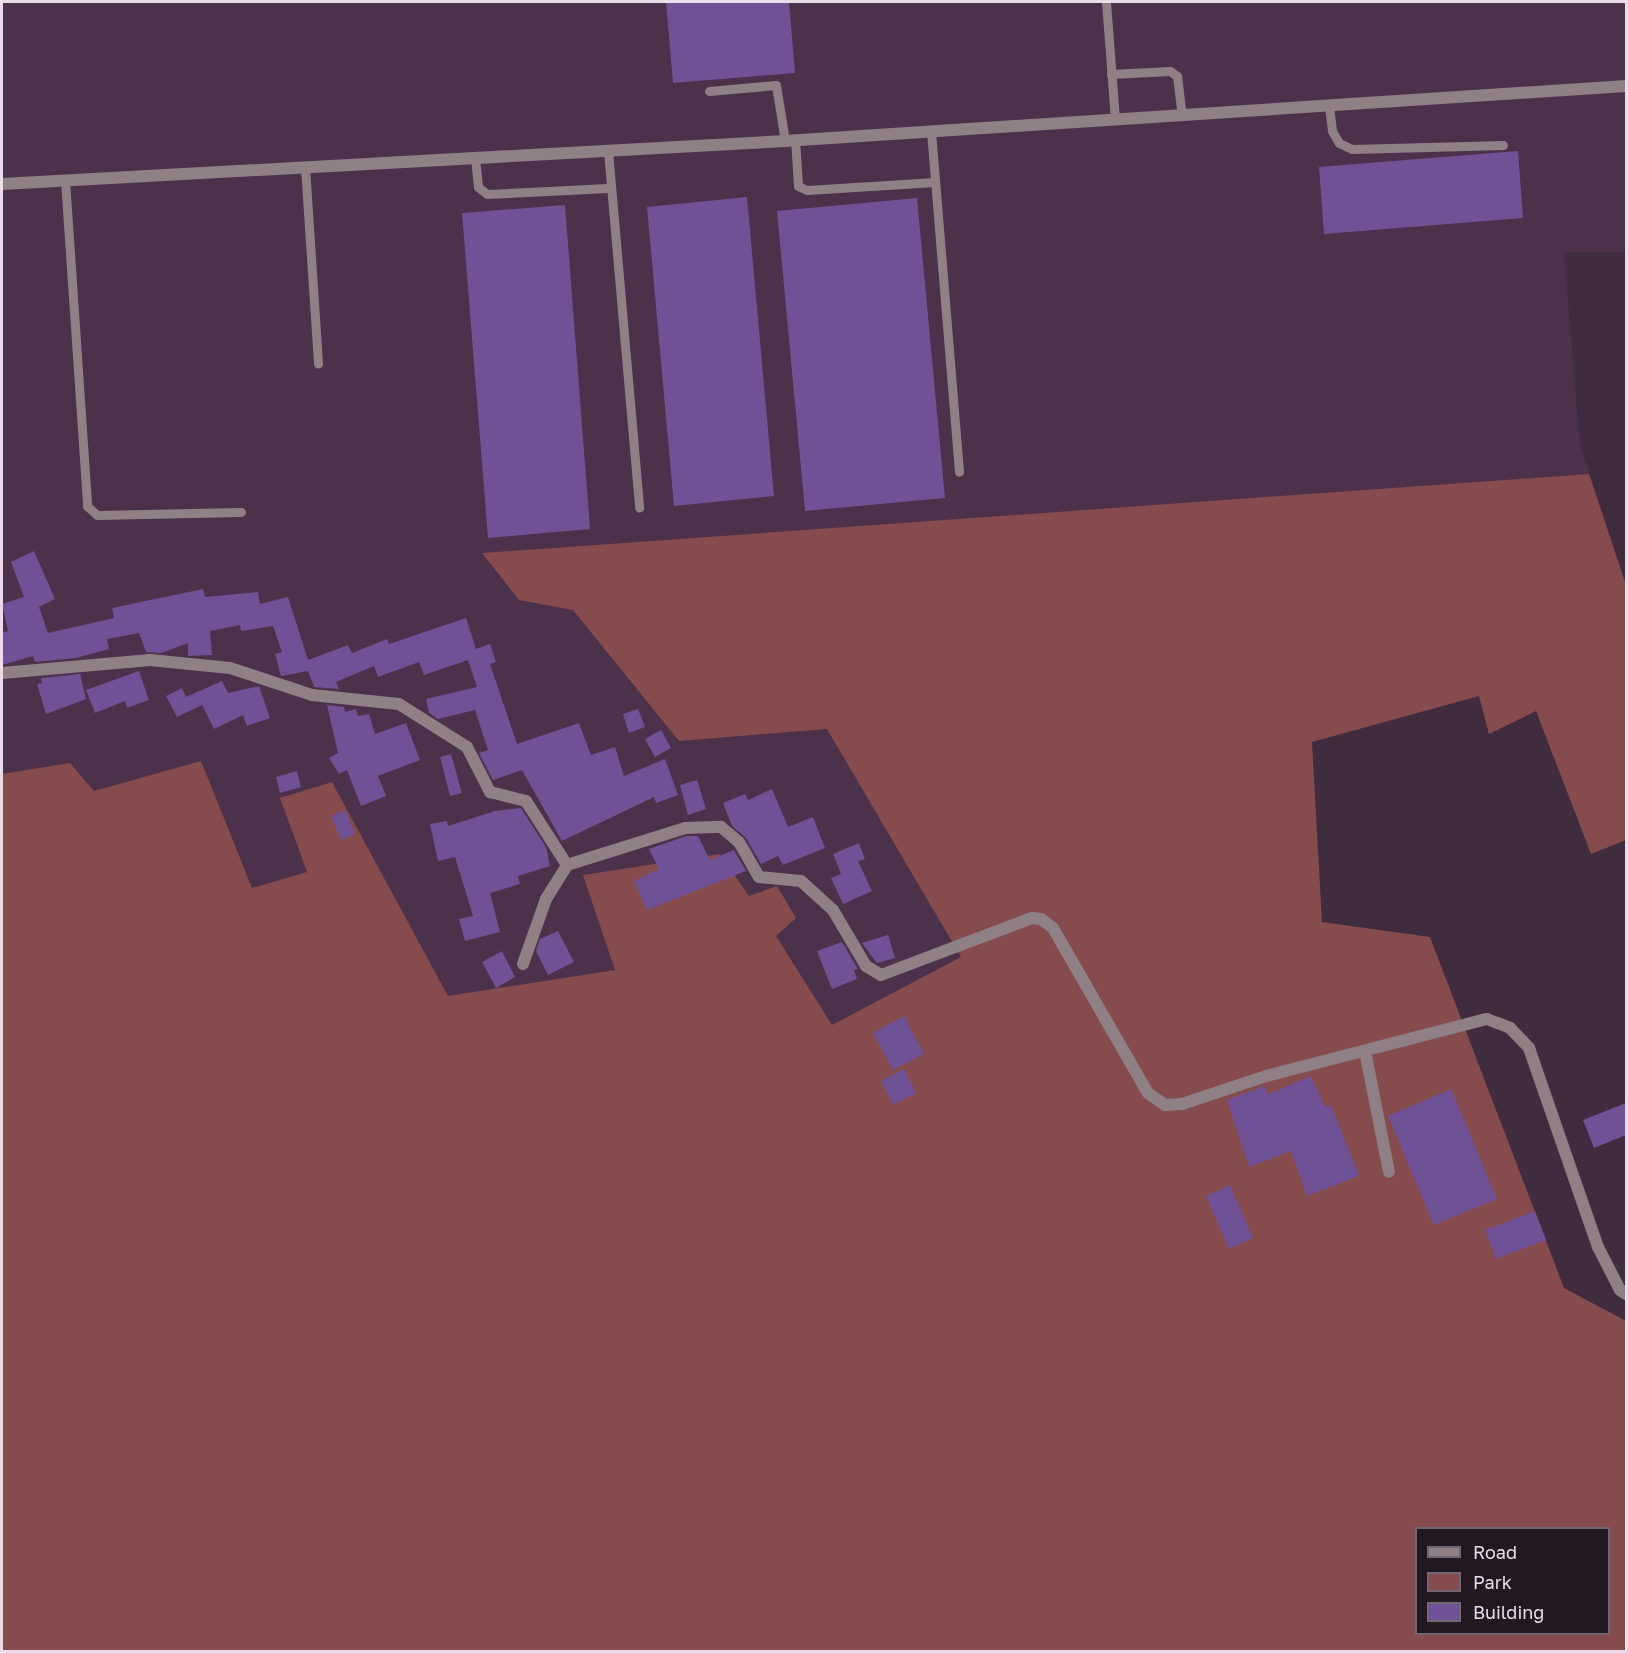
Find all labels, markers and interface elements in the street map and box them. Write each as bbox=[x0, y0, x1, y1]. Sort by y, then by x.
legend bbox=[1415, 1527, 1610, 1635]
text: Road bbox=[1473, 1541, 1517, 1563]
text: Park bbox=[1473, 1571, 1512, 1593]
text: Building bbox=[1473, 1601, 1544, 1623]

